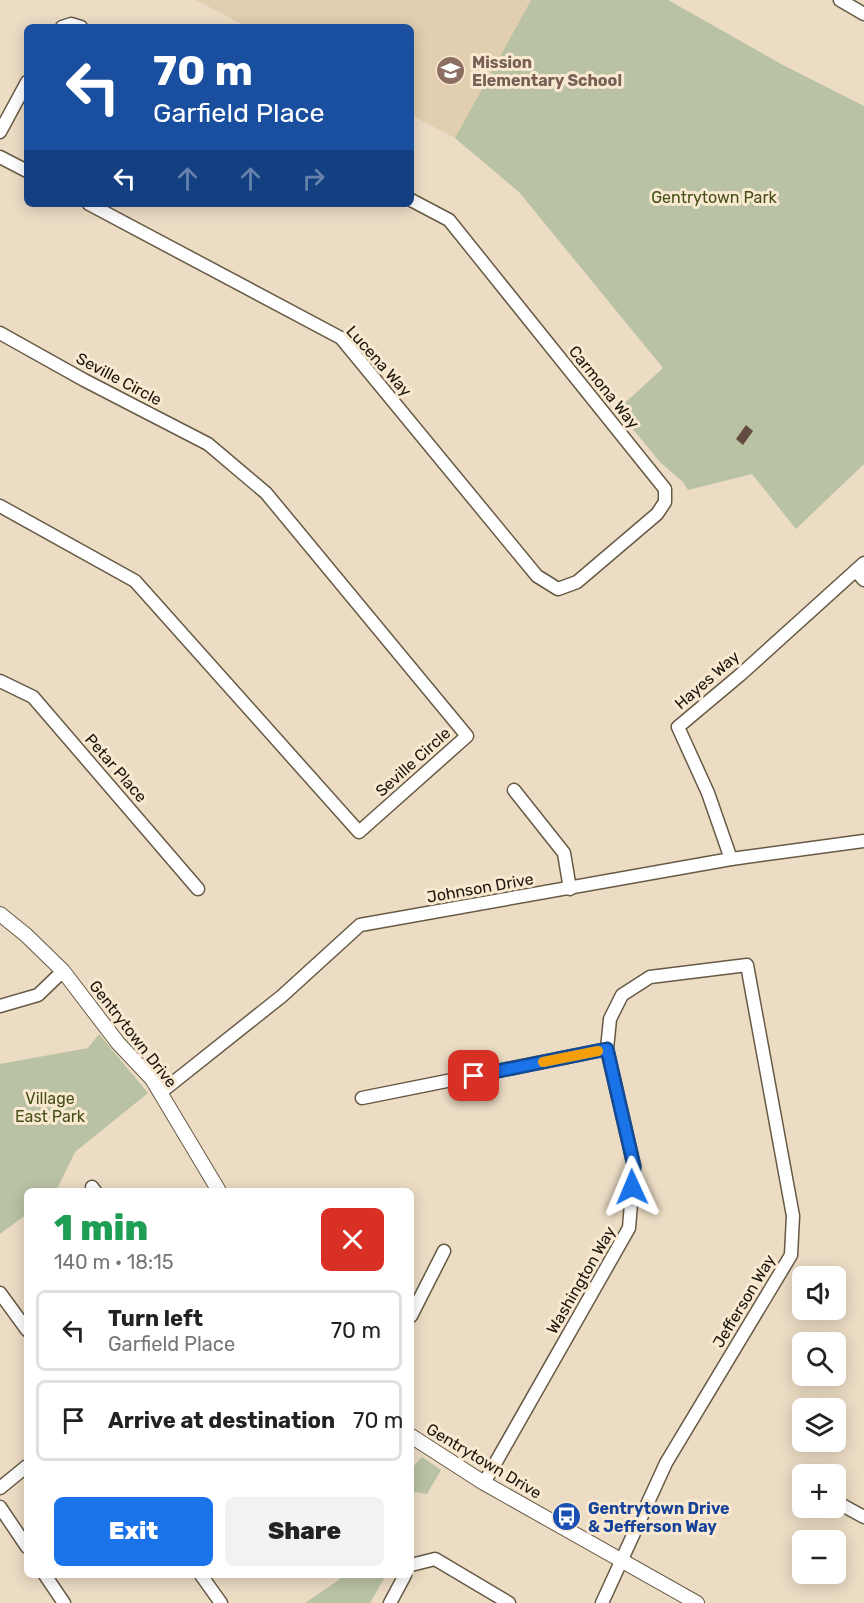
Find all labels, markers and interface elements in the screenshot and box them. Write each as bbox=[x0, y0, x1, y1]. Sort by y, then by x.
text: 70 m bbox=[153, 46, 253, 96]
icon: left bbox=[54, 48, 132, 126]
place label: Mission Elementary School bbox=[472, 53, 622, 90]
school or university icon: Mission Elementary School bbox=[435, 55, 467, 87]
text: Garfield Place bbox=[153, 97, 325, 129]
icon: left bbox=[108, 162, 141, 195]
icon: ahead bbox=[171, 162, 204, 195]
icon: ahead bbox=[234, 162, 267, 195]
icon: right bbox=[297, 162, 330, 195]
park label: Gentrytown Park bbox=[651, 188, 778, 207]
street label: Lucena Way bbox=[342, 322, 416, 400]
street label: Carmona Way bbox=[565, 342, 643, 432]
street label: Seville Circle bbox=[73, 349, 165, 410]
street label: Hayes Way bbox=[671, 647, 743, 713]
street label: Seville Circle bbox=[372, 723, 454, 801]
street label: Petar Place bbox=[81, 730, 151, 806]
street label: Johnson Drive bbox=[425, 869, 535, 907]
street label: Gentrytown Drive bbox=[85, 977, 181, 1091]
pin bbox=[448, 1050, 499, 1101]
icon: arrive bbox=[457, 1059, 490, 1092]
park label: Village East Park bbox=[15, 1089, 86, 1126]
position arrow bbox=[600, 1155, 664, 1219]
text: 1 min bbox=[54, 1206, 148, 1249]
button: close bbox=[321, 1208, 384, 1271]
street label: Washington Way bbox=[543, 1223, 620, 1337]
text: 140 m · 18:15 bbox=[54, 1250, 174, 1274]
street label: Jefferson Way bbox=[709, 1251, 779, 1351]
map controls bbox=[792, 1266, 846, 1584]
button: sound bbox=[792, 1266, 846, 1320]
text: Turn left bbox=[108, 1305, 203, 1332]
icon: left bbox=[57, 1314, 90, 1347]
text: 70 m bbox=[331, 1317, 381, 1344]
text: Garfield Place bbox=[108, 1332, 235, 1356]
button: search bbox=[792, 1332, 846, 1386]
button: layers bbox=[792, 1398, 846, 1452]
icon: arrive bbox=[57, 1404, 90, 1437]
text: Arrive at destination bbox=[108, 1407, 335, 1434]
text: 70 m bbox=[353, 1407, 403, 1434]
street label: Gentrytown Drive bbox=[423, 1419, 545, 1503]
button: + bbox=[792, 1464, 846, 1518]
button: Exit bbox=[54, 1497, 213, 1566]
button: Share bbox=[225, 1497, 384, 1566]
place label: Gentrytown Drive & Jefferson Way bbox=[588, 1499, 730, 1536]
bus stop icon: Gentrytown Drive & Jefferson Way bbox=[551, 1501, 583, 1533]
button: − bbox=[792, 1530, 846, 1584]

